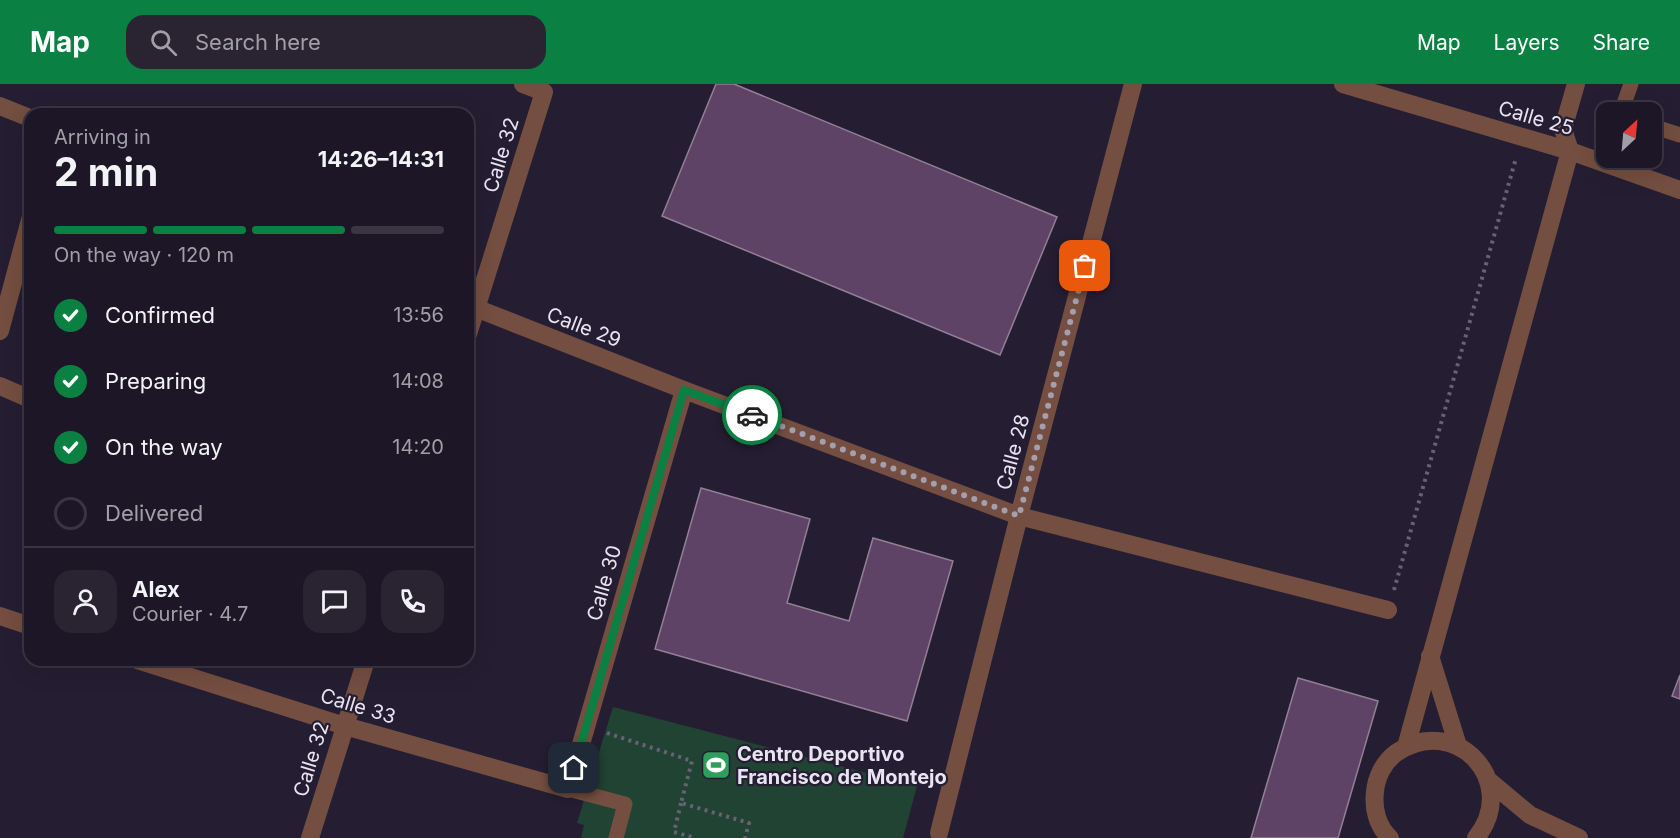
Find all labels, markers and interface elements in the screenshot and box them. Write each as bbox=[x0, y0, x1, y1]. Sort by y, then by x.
search box bbox=[126, 15, 546, 69]
text: Map bbox=[30, 25, 90, 59]
icon: search bbox=[147, 26, 180, 59]
text: Search here bbox=[195, 29, 321, 55]
text: Map bbox=[1417, 30, 1461, 55]
text: Layers bbox=[1494, 30, 1560, 55]
text: Share bbox=[1593, 30, 1650, 55]
street label: Calle 25 bbox=[1496, 96, 1576, 140]
north arrow bbox=[1596, 102, 1662, 168]
map controls bbox=[1596, 102, 1662, 168]
street label: Calle 32 bbox=[478, 114, 524, 196]
text: Arriving in bbox=[54, 125, 151, 149]
text: 14:26–14:31 bbox=[318, 146, 444, 172]
text: 2 min bbox=[54, 148, 158, 195]
pin bbox=[1059, 240, 1110, 291]
text: On the way · 120 m bbox=[54, 243, 234, 267]
icon: bag bbox=[1068, 249, 1101, 282]
icon: check bbox=[54, 299, 87, 332]
text: Confirmed bbox=[105, 302, 215, 328]
street label: Calle 29 bbox=[544, 302, 624, 352]
text: 13:56 bbox=[393, 303, 444, 327]
icon: check bbox=[54, 365, 87, 398]
text: Preparing bbox=[105, 368, 206, 394]
text: 14:08 bbox=[392, 369, 444, 393]
courier bbox=[722, 385, 782, 445]
icon: car bbox=[736, 399, 769, 432]
street label: Calle 28 bbox=[991, 412, 1035, 492]
icon: check bbox=[54, 431, 87, 464]
text: On the way bbox=[105, 434, 223, 460]
text: 14:20 bbox=[392, 435, 444, 459]
text: Delivered bbox=[105, 500, 203, 526]
street label: Calle 30 bbox=[582, 542, 626, 624]
button: person bbox=[54, 570, 117, 633]
button: chat bbox=[303, 570, 366, 633]
button: phone bbox=[381, 570, 444, 633]
text: Alex bbox=[132, 576, 180, 602]
text: Courier · 4.7 bbox=[132, 602, 248, 626]
street label: Calle 33 bbox=[317, 683, 399, 729]
street label: Calle 32 bbox=[288, 718, 334, 800]
pin bbox=[548, 742, 599, 793]
place label: Centro Deportivo Francisco de Montejo bbox=[737, 742, 947, 789]
sports icon: Centro Deportivo Francisco de Montejo bbox=[700, 749, 732, 781]
icon: home bbox=[557, 751, 590, 784]

